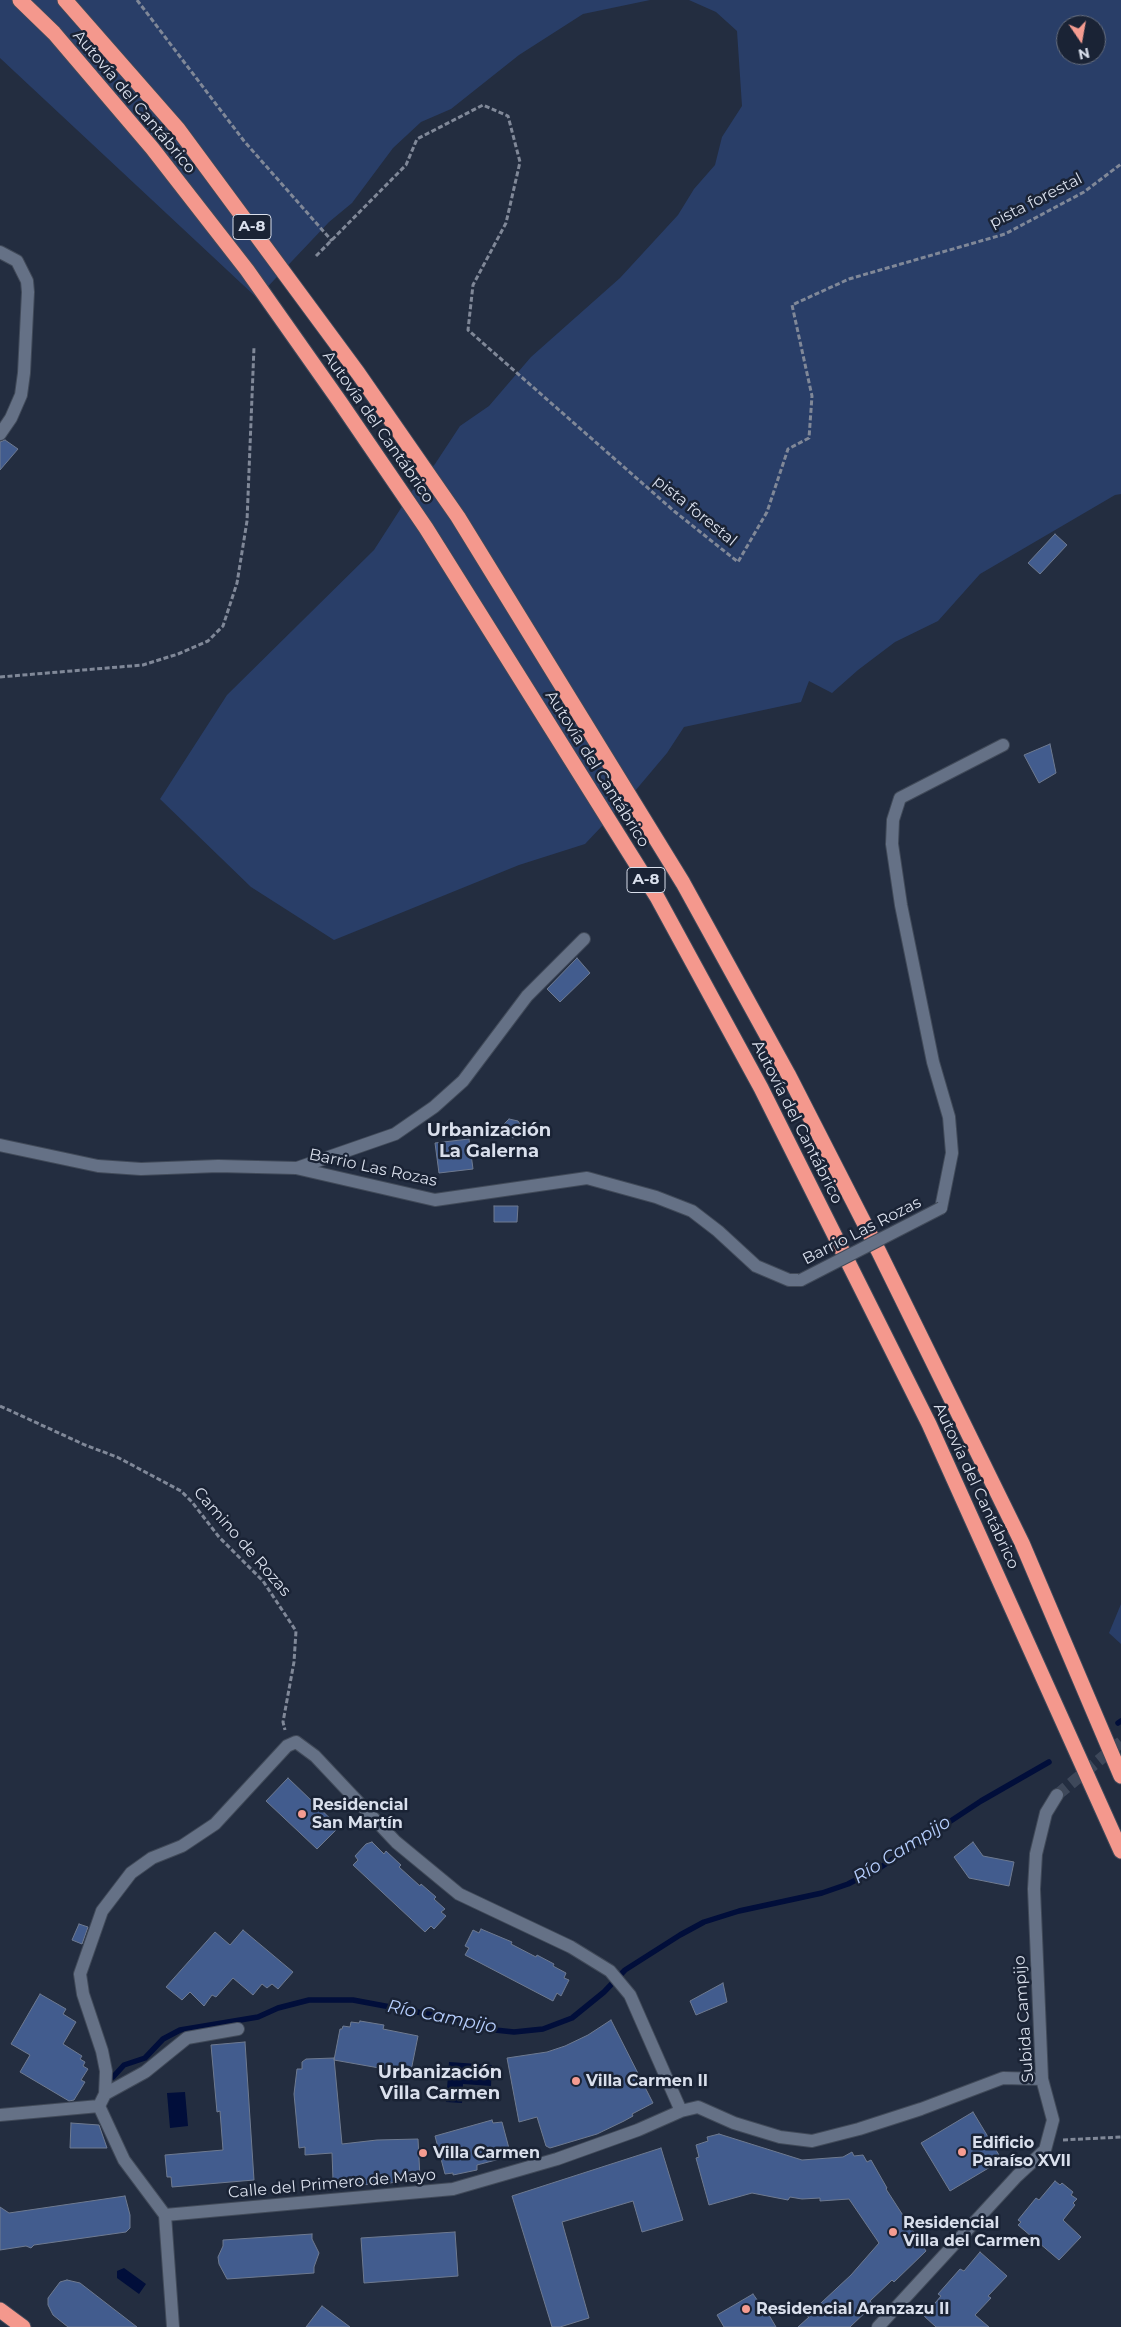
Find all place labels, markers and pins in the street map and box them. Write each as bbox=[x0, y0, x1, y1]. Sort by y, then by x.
place label: Residencial San Martín bbox=[312, 1795, 408, 1833]
marker: Residencial San Martín bbox=[296, 1808, 308, 1820]
place label: Villa Carmen II bbox=[586, 2071, 708, 2091]
marker: Villa Carmen II bbox=[570, 2075, 582, 2087]
place label: Edificio Paraíso XVII bbox=[972, 2133, 1071, 2171]
place label: Villa Carmen bbox=[433, 2143, 540, 2163]
marker: Edificio Paraíso XVII bbox=[956, 2146, 968, 2158]
marker: Villa Carmen bbox=[417, 2147, 429, 2159]
place label: Residencial Villa del Carmen bbox=[903, 2213, 1040, 2251]
marker: Residencial Villa del Carmen bbox=[887, 2226, 899, 2238]
place label: Residencial Aranzazu II bbox=[756, 2299, 950, 2319]
marker: Residencial Aranzazu II bbox=[740, 2303, 752, 2315]

